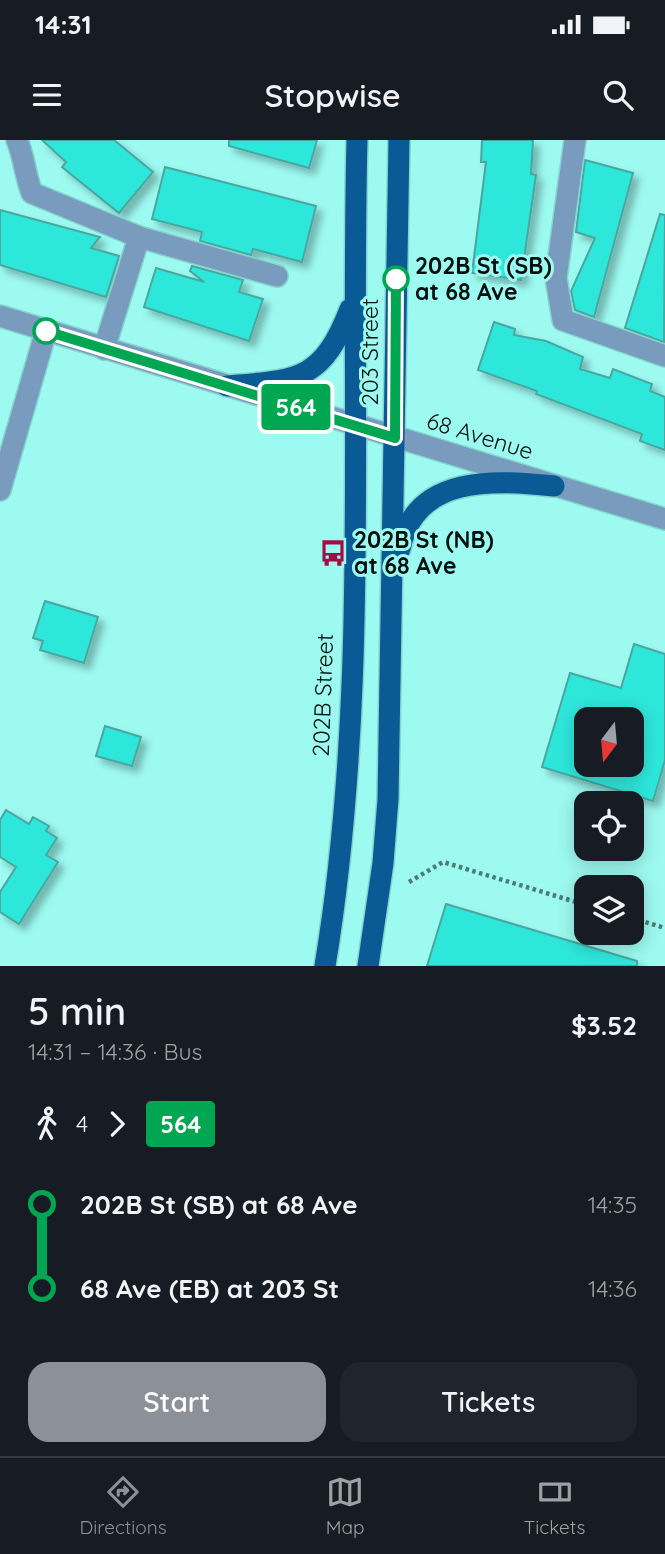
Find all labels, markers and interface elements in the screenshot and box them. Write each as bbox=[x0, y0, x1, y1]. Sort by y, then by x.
text: 14:31 bbox=[35, 8, 92, 41]
text: Stopwise bbox=[264, 75, 401, 115]
icon: menu bbox=[28, 76, 66, 114]
icon: search bbox=[599, 76, 637, 114]
place label: 202B St (SB) at 68 Ave bbox=[415, 251, 552, 306]
marker: 202B St (SB) at 68 Ave bbox=[383, 266, 409, 292]
street label: 203 Street bbox=[355, 298, 384, 406]
unlabelled marker bbox=[33, 318, 59, 344]
line badge: 564 bbox=[256, 384, 336, 430]
text: 564 bbox=[275, 392, 317, 422]
street label: 68 Avenue bbox=[423, 406, 537, 465]
place label: 202B St (NB) at 68 Ave bbox=[354, 525, 494, 580]
bus stop icon: 202B St (NB) at 68 Ave bbox=[318, 538, 348, 568]
street label: 202B Street bbox=[306, 633, 339, 757]
north arrow bbox=[574, 707, 644, 777]
map controls bbox=[574, 707, 644, 945]
button: locate bbox=[574, 791, 644, 861]
button: layers bbox=[574, 875, 644, 945]
text: 5 min bbox=[28, 987, 126, 1035]
text: $3.52 bbox=[571, 1009, 637, 1042]
text: 14:31 – 14:36 · Bus bbox=[28, 1037, 202, 1066]
icon: walk bbox=[28, 1105, 66, 1143]
icon: forward bbox=[98, 1105, 136, 1143]
text: 4 bbox=[76, 1109, 88, 1138]
text: 564 bbox=[160, 1109, 201, 1139]
text: 202B St (SB) at 68 Ave bbox=[80, 1188, 358, 1221]
text: 14:35 bbox=[588, 1190, 637, 1219]
text: 68 Ave (EB) at 203 St bbox=[80, 1272, 339, 1305]
text: 14:36 bbox=[588, 1274, 637, 1303]
button: Start bbox=[28, 1362, 326, 1442]
button: Tickets bbox=[340, 1362, 637, 1442]
tab: Directions bbox=[80, 1473, 167, 1539]
tab: Map bbox=[326, 1473, 365, 1539]
tab: Tickets bbox=[524, 1473, 585, 1539]

